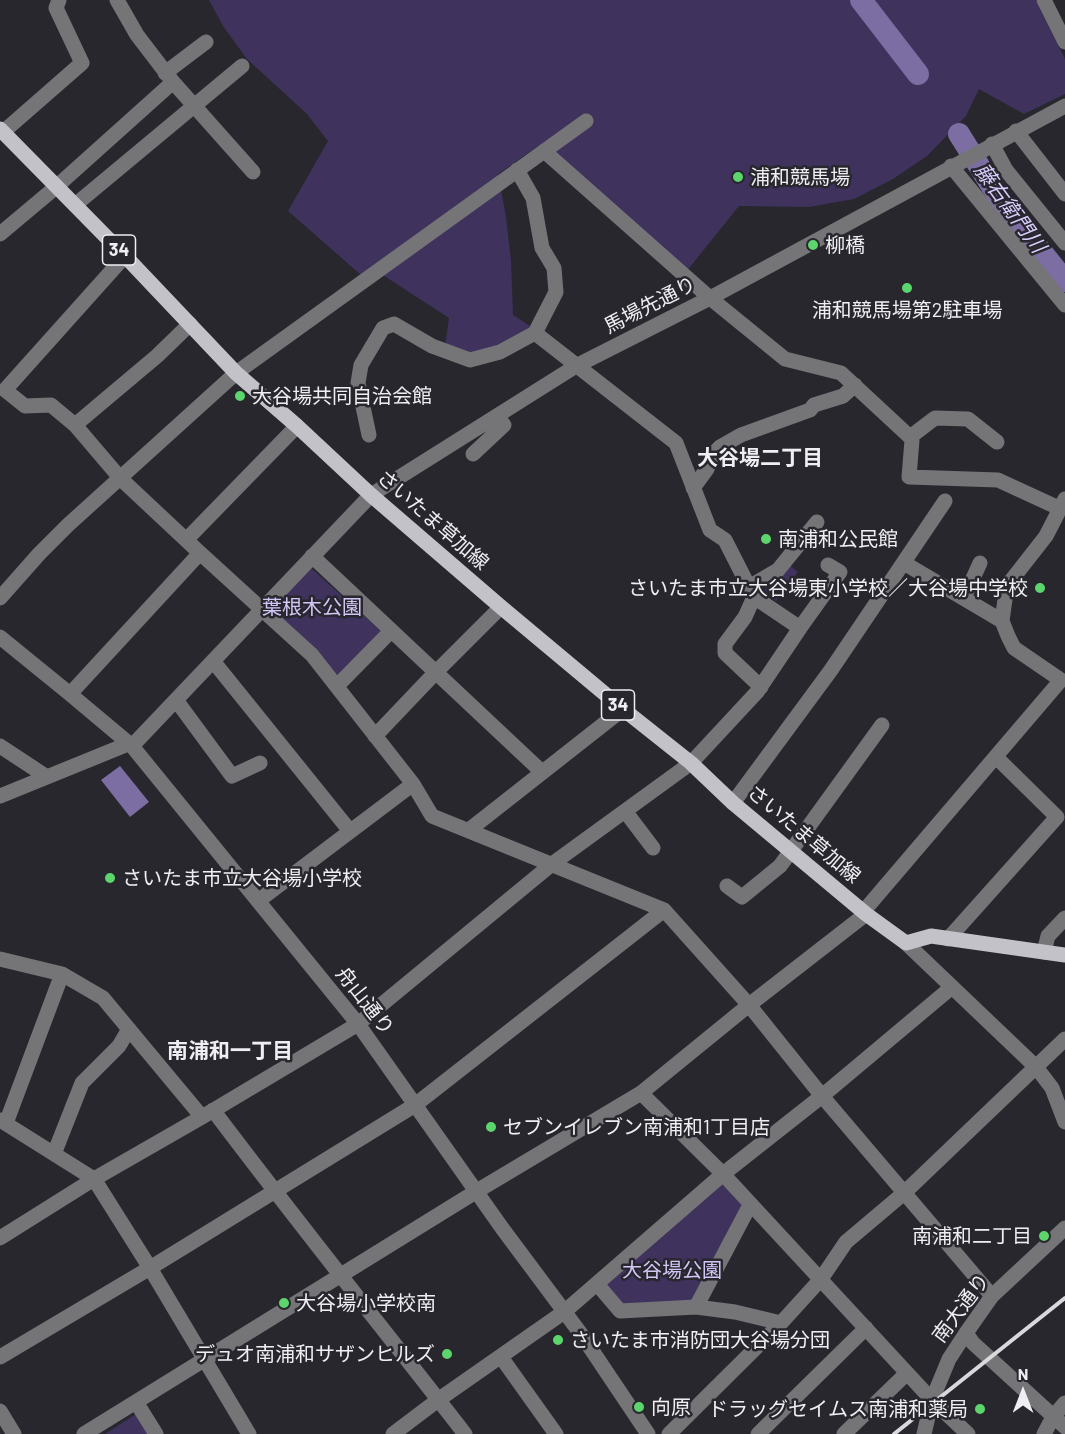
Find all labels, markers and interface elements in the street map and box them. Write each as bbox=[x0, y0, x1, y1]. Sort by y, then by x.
water label: 藤右衛門川 bbox=[969, 158, 1051, 258]
place label: 浦和競馬場 bbox=[750, 165, 850, 189]
marker: 浦和競馬場 bbox=[731, 170, 745, 184]
place label: 柳橋 bbox=[825, 233, 865, 257]
road number: 34 bbox=[102, 235, 136, 265]
marker: 柳橋 bbox=[806, 238, 820, 252]
street label: 馬場先通り bbox=[600, 272, 700, 338]
marker: 浦和競馬場第2駐車場 bbox=[900, 281, 914, 295]
place label: 浦和競馬場第2駐車場 bbox=[812, 298, 1002, 322]
place label: 大谷場共同自治会館 bbox=[252, 384, 432, 408]
marker: 大谷場共同自治会館 bbox=[233, 389, 247, 403]
district label: 大谷場二丁目 bbox=[697, 445, 823, 471]
street label: さいたま草加線 bbox=[372, 465, 494, 575]
place label: 南浦和公民館 bbox=[778, 527, 898, 551]
marker: 南浦和公民館 bbox=[759, 532, 773, 546]
place label: さいたま市立大谷場東小学校／大谷場中学校 bbox=[628, 576, 1028, 600]
marker: さいたま市立大谷場東小学校／大谷場中学校 bbox=[1033, 581, 1047, 595]
park label: 葉根木公園 bbox=[262, 595, 362, 619]
road number: 34 bbox=[602, 690, 634, 720]
street label: さいたま草加線 bbox=[743, 780, 865, 888]
place label: さいたま市立大谷場小学校 bbox=[122, 866, 362, 890]
marker: さいたま市立大谷場小学校 bbox=[103, 871, 117, 885]
street label: 舟山通り bbox=[331, 962, 399, 1040]
district label: 南浦和一丁目 bbox=[167, 1038, 293, 1064]
place label: セブンイレブン南浦和1丁目店 bbox=[503, 1115, 770, 1139]
marker: セブンイレブン南浦和1丁目店 bbox=[484, 1120, 498, 1134]
place label: 南浦和二丁目 bbox=[912, 1224, 1032, 1248]
marker: 南浦和二丁目 bbox=[1037, 1229, 1051, 1243]
park label: 大谷場公園 bbox=[622, 1258, 722, 1282]
street label: 南大通り bbox=[927, 1269, 995, 1347]
place label: 大谷場小学校南 bbox=[296, 1291, 436, 1315]
marker: 大谷場小学校南 bbox=[277, 1296, 291, 1310]
place label: さいたま市消防団大谷場分団 bbox=[570, 1328, 830, 1352]
marker: さいたま市消防団大谷場分団 bbox=[551, 1333, 565, 1347]
place label: デュオ南浦和サザンヒルズ bbox=[195, 1342, 435, 1366]
marker: デュオ南浦和サザンヒルズ bbox=[440, 1347, 454, 1361]
north arrow bbox=[993, 1362, 1053, 1422]
text: N bbox=[1018, 1364, 1028, 1383]
place label: 向原 bbox=[651, 1395, 691, 1419]
place label: ドラッグセイムス南浦和薬局 bbox=[708, 1397, 968, 1421]
marker: 向原 bbox=[632, 1400, 646, 1414]
marker: ドラッグセイムス南浦和薬局 bbox=[973, 1402, 987, 1416]

